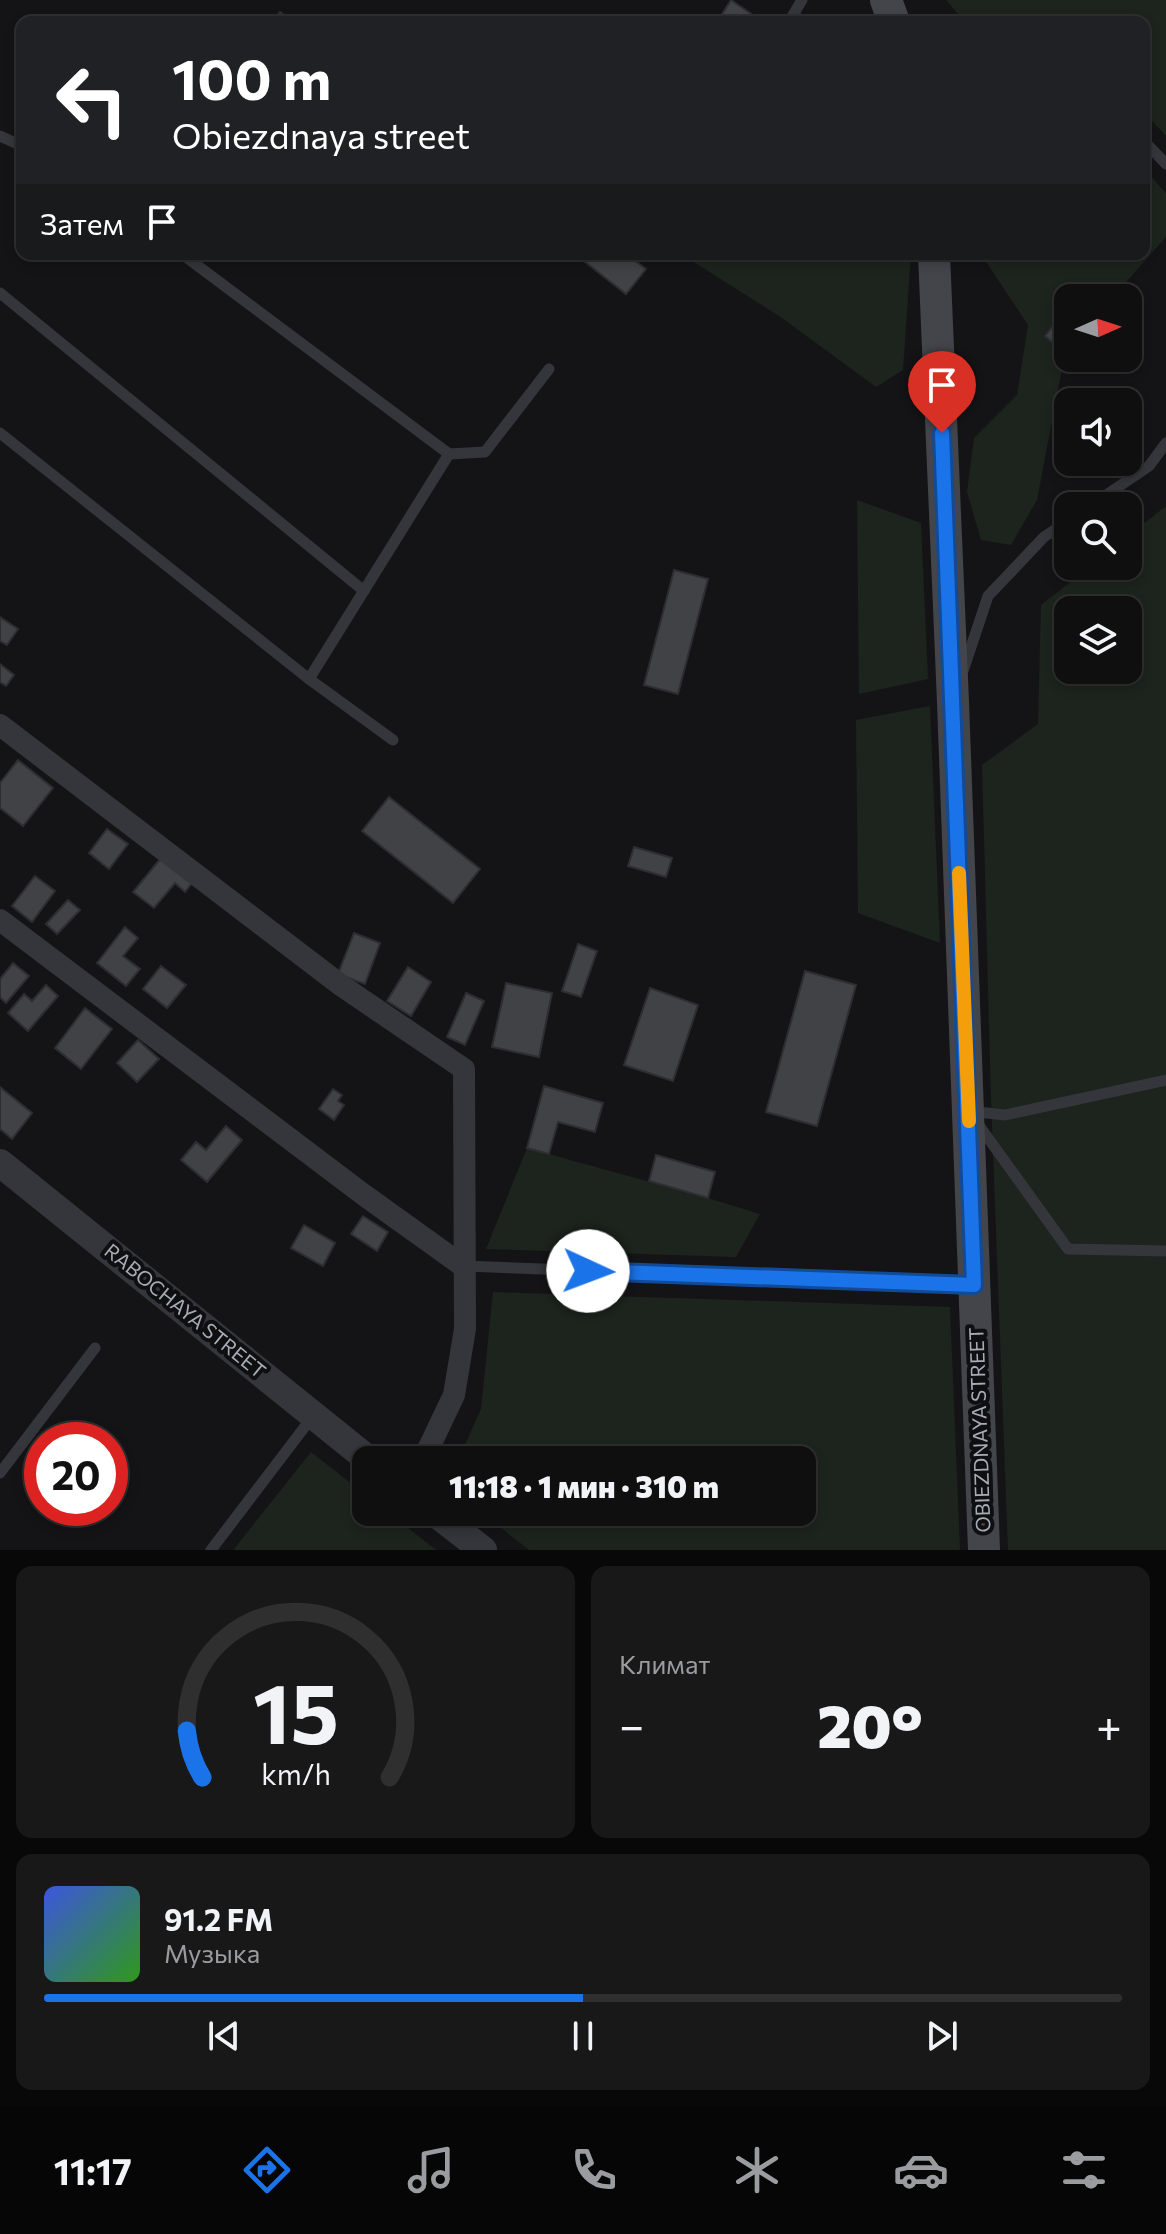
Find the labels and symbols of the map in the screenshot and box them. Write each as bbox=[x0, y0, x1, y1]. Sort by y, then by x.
north arrow bbox=[1054, 284, 1142, 372]
pin bbox=[908, 351, 976, 433]
position arrow bbox=[546, 1229, 630, 1313]
street label: RABOCHAYA STREET bbox=[100, 1238, 271, 1383]
street label: OBIEZDNAYA STREET bbox=[963, 1327, 995, 1533]
speed limit sign: 20 bbox=[24, 1422, 128, 1526]

